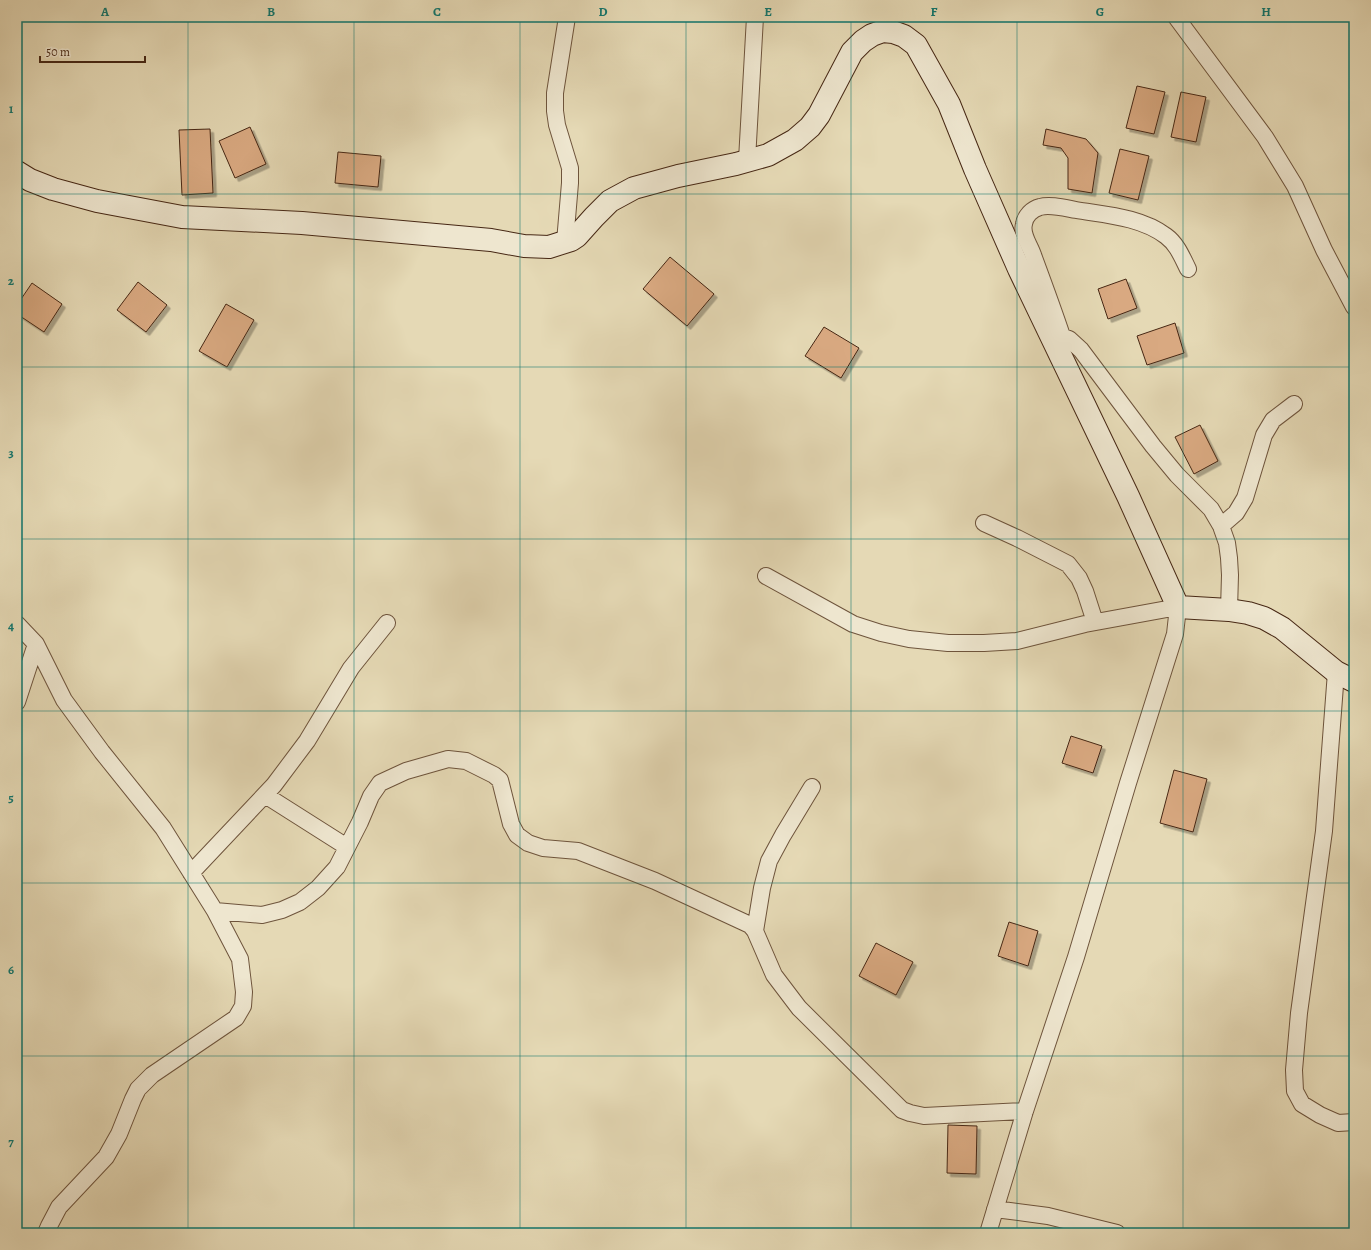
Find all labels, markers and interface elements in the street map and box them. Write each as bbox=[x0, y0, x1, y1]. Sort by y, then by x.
text: A bbox=[100, 3, 110, 20]
text: B bbox=[267, 3, 275, 20]
text: C bbox=[433, 3, 441, 20]
text: D bbox=[598, 3, 608, 20]
text: E bbox=[764, 3, 772, 20]
text: F bbox=[931, 3, 938, 20]
text: G bbox=[1096, 3, 1104, 20]
text: H bbox=[1261, 3, 1271, 20]
scale bar bbox=[40, 38, 145, 64]
text: 50 m bbox=[46, 44, 70, 60]
text: 1 bbox=[9, 100, 14, 117]
text: 2 bbox=[8, 272, 15, 289]
text: 3 bbox=[8, 444, 14, 461]
text: 4 bbox=[8, 617, 14, 634]
text: 5 bbox=[8, 789, 14, 806]
text: 6 bbox=[8, 961, 14, 978]
text: 7 bbox=[8, 1133, 14, 1150]

